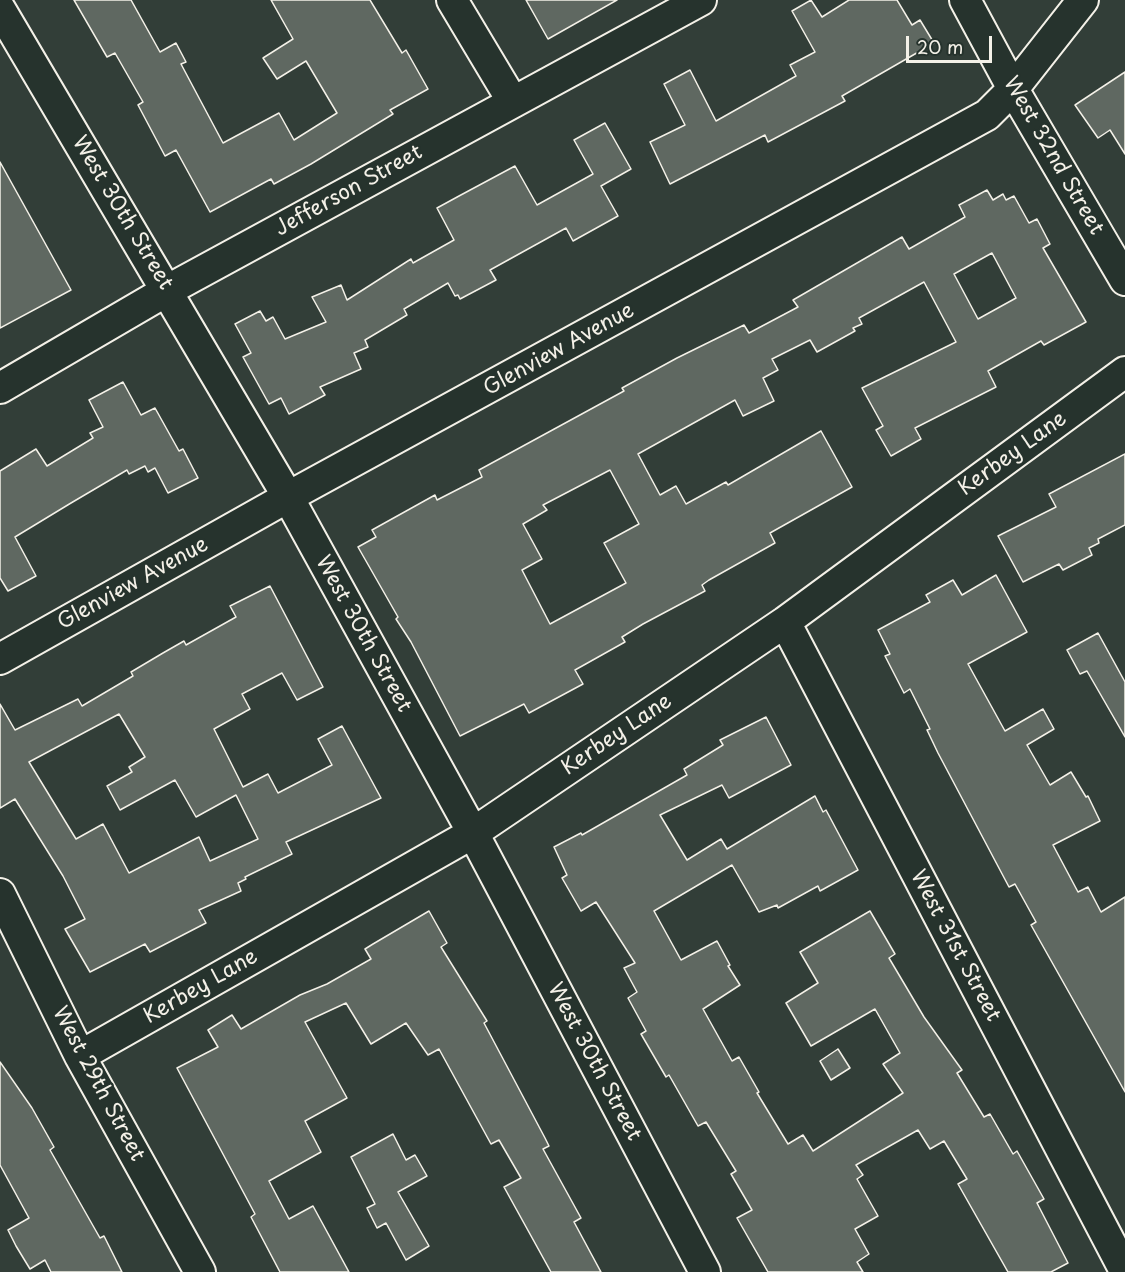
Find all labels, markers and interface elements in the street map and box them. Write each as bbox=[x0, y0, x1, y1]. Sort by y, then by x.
scale bar bbox=[909, 24, 994, 62]
text: 20 m bbox=[917, 33, 963, 60]
street label: West 32nd Street bbox=[997, 72, 1109, 240]
street label: West 30th Street bbox=[66, 131, 178, 295]
street label: Jefferson Street bbox=[271, 140, 427, 242]
street label: Glenview Avenue bbox=[479, 298, 639, 402]
street label: Kerbey Lane bbox=[954, 406, 1072, 502]
street label: Glenview Avenue bbox=[53, 532, 213, 636]
street label: West 30th Street bbox=[310, 551, 416, 717]
street label: Kerbey Lane bbox=[557, 689, 677, 781]
street label: West 31st Street bbox=[904, 866, 1006, 1026]
street label: Kerbey Lane bbox=[140, 944, 262, 1030]
street label: West 30th Street bbox=[542, 979, 646, 1145]
street label: West 29th Street bbox=[47, 1002, 149, 1166]

